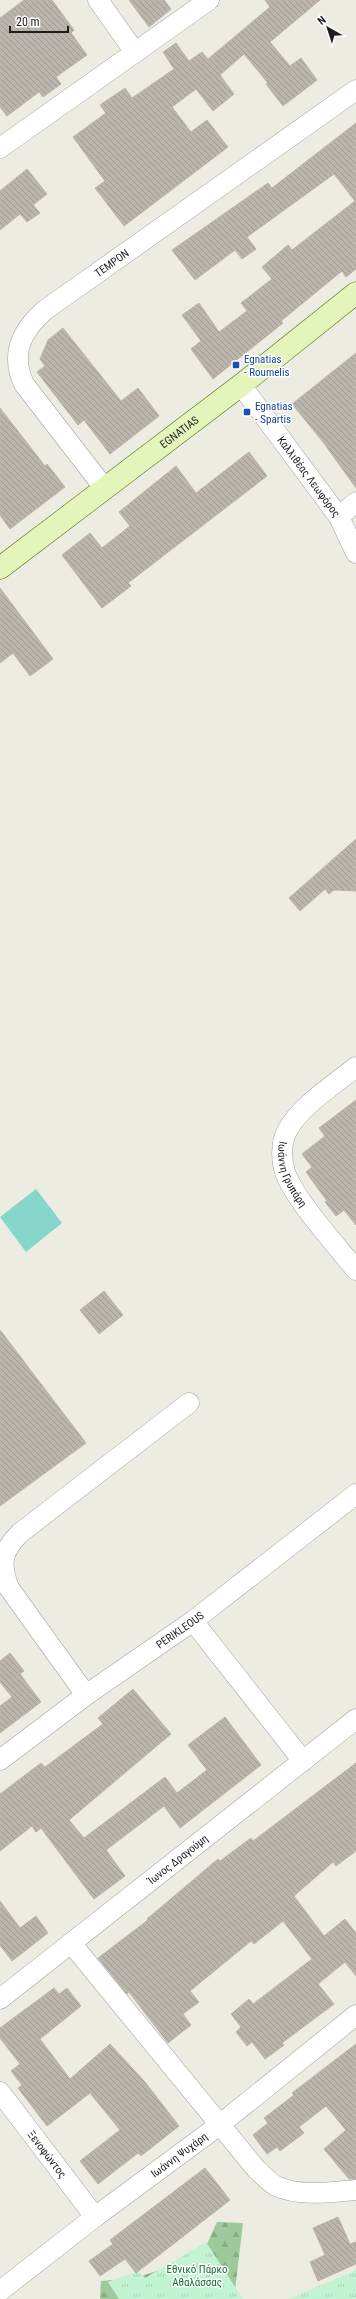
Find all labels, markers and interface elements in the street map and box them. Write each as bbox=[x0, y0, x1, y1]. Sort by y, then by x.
scale bar bbox=[10, 8, 68, 34]
north arrow bbox=[308, 8, 348, 48]
text: N bbox=[315, 13, 329, 28]
text: 20 m bbox=[16, 15, 40, 29]
street label: TEMPON bbox=[92, 247, 132, 280]
place label: Egnatias - Roumelis bbox=[244, 353, 289, 379]
marker: Egnatias - Roumelis bbox=[231, 360, 241, 370]
place label: Egnatias - Spartis bbox=[255, 400, 292, 426]
marker: Egnatias - Spartis bbox=[242, 407, 252, 417]
street label: EGNATIAS bbox=[158, 413, 202, 451]
street label: Καλλιθέας Λεωφόρος bbox=[274, 434, 343, 520]
street label: Ιωάννη Γρυπάρη bbox=[275, 1140, 309, 1210]
street label: PERIKLEOUS bbox=[154, 1609, 207, 1652]
street label: Ίωνος Δραγούμη bbox=[144, 1832, 211, 1888]
street label: Ξενοφώντος bbox=[25, 2128, 69, 2181]
street label: Ιωάννη Ψυχάρη bbox=[148, 2130, 210, 2180]
park label: Εθνικό Πάρκο Αθαλάσσας bbox=[166, 2263, 228, 2289]

